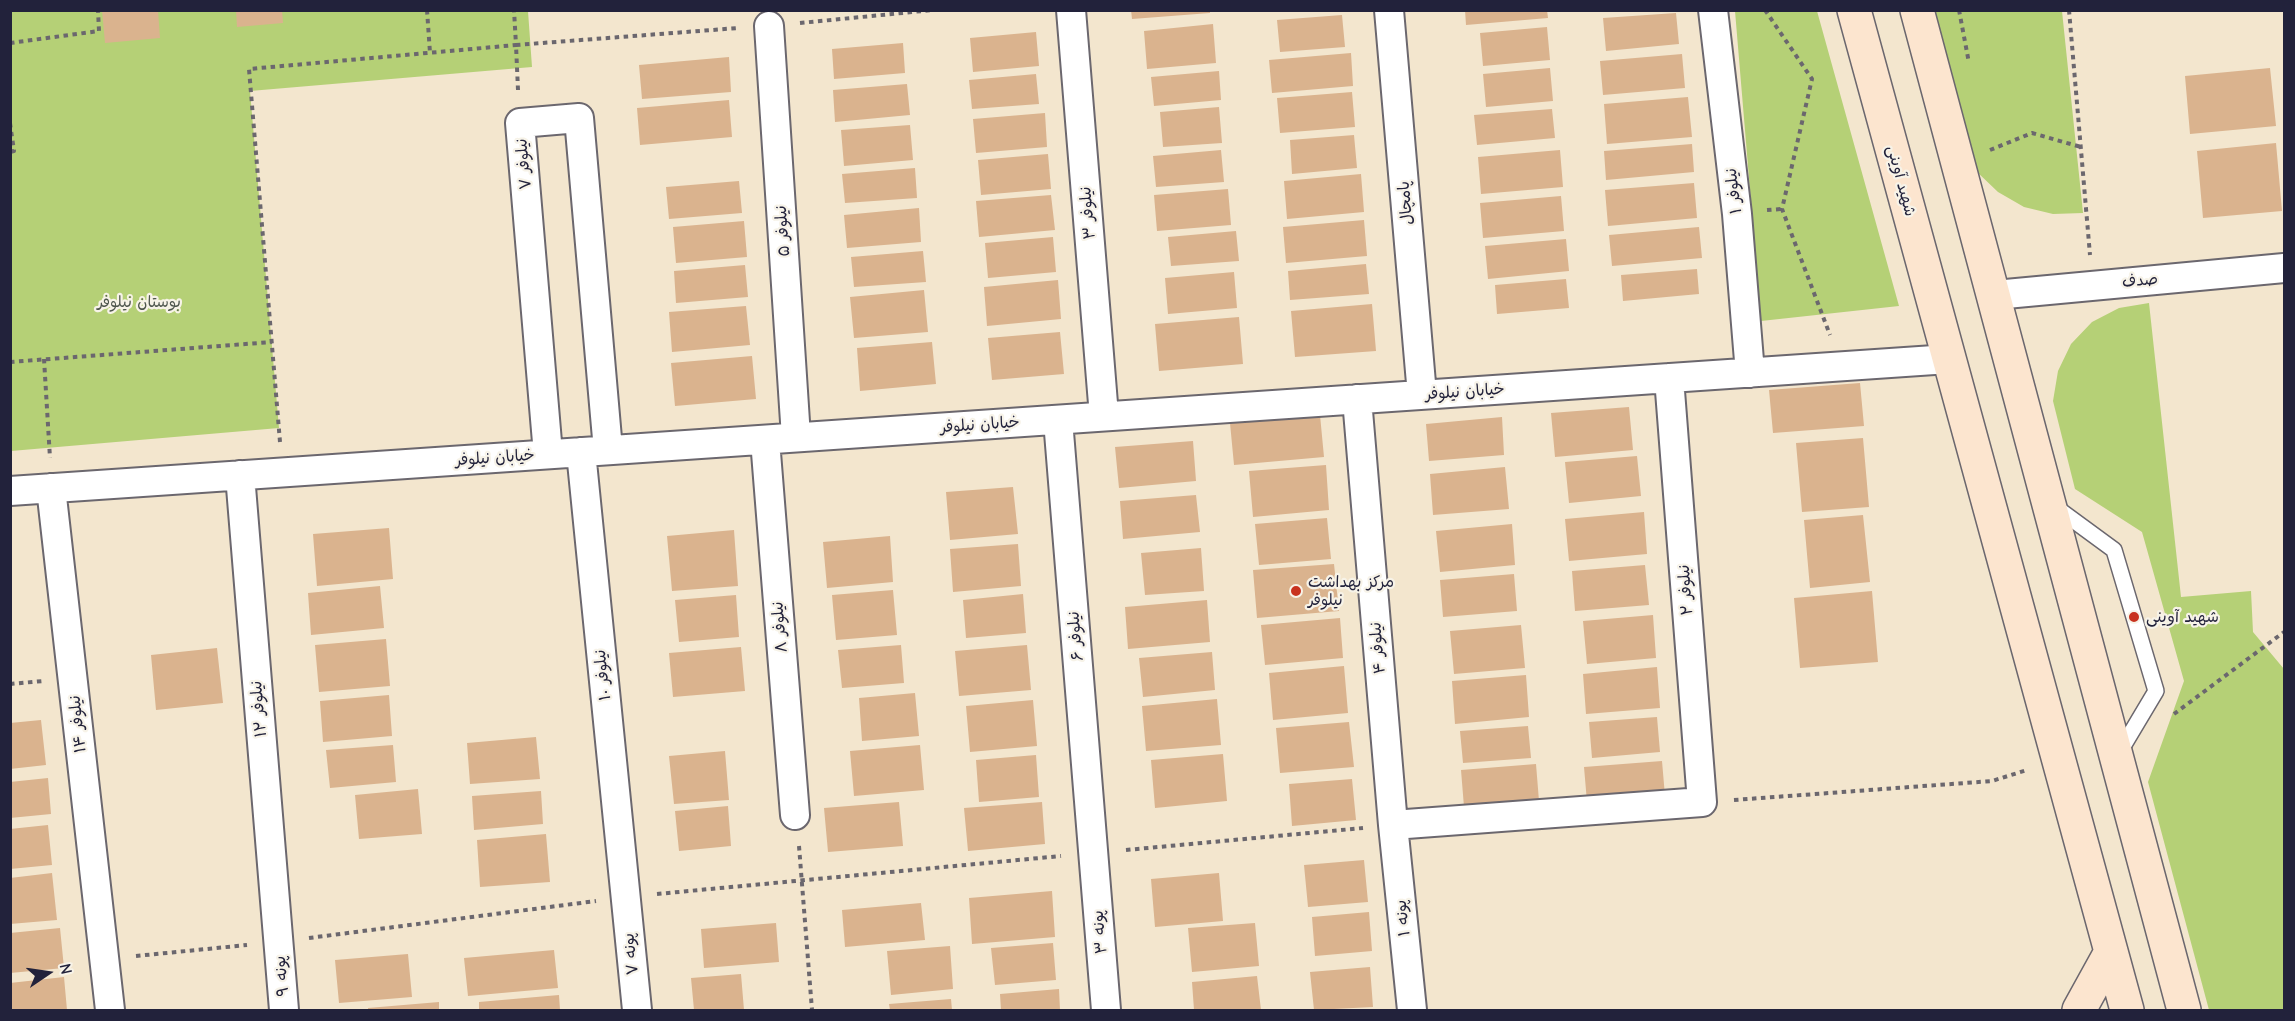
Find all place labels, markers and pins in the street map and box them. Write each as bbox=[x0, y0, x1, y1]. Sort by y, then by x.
place label: مرکز بهداشت نیلوفر bbox=[1308, 572, 1394, 610]
marker: مرکز بهداشت نیلوفر bbox=[1289, 584, 1303, 598]
place label: شهید آوینی bbox=[2146, 607, 2219, 627]
marker: شهید آوینی bbox=[2127, 610, 2141, 624]

